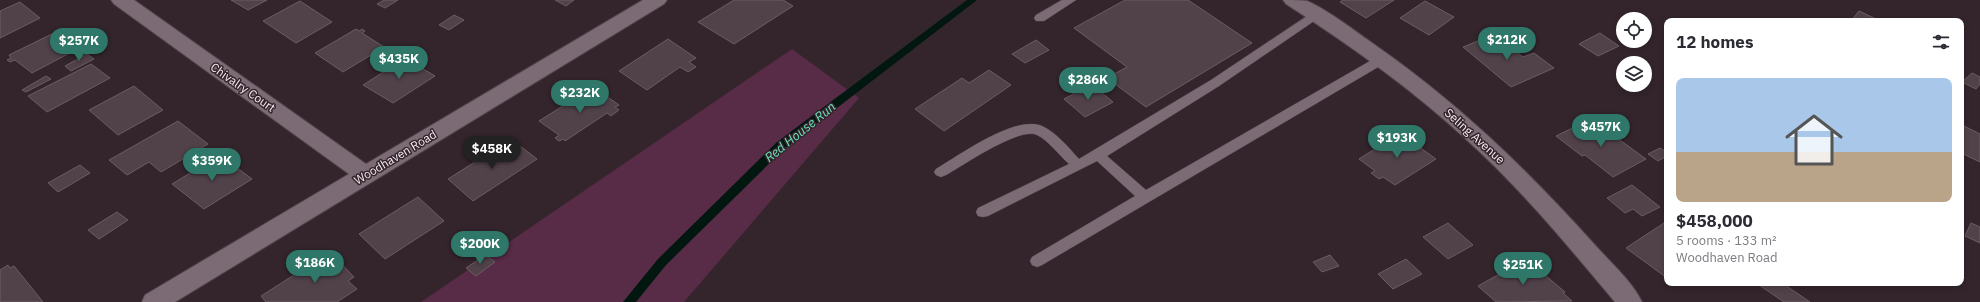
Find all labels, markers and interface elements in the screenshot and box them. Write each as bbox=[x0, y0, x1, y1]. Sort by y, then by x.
map controls bbox=[1616, 12, 1652, 92]
button: locate bbox=[1616, 12, 1652, 48]
pin: $212K bbox=[1479, 27, 1535, 61]
pin: $257K bbox=[51, 28, 107, 62]
text: $212K bbox=[1487, 31, 1527, 48]
text: 12 homes bbox=[1676, 31, 1753, 53]
icon: filters bbox=[1930, 31, 1952, 53]
text: $257K bbox=[59, 32, 99, 49]
pin: $435K bbox=[371, 46, 427, 80]
text: $435K bbox=[379, 50, 419, 67]
button: layers bbox=[1616, 56, 1652, 92]
street label: Chivalry Court bbox=[208, 59, 278, 115]
pin: $286K bbox=[1060, 67, 1116, 101]
text: $286K bbox=[1068, 71, 1108, 88]
pin: $232K bbox=[552, 80, 608, 114]
text: $232K bbox=[560, 84, 600, 101]
water label: Red House Run bbox=[761, 98, 839, 166]
icon: home bbox=[1778, 104, 1850, 176]
street label: Seling Avenue bbox=[1442, 105, 1509, 167]
pin: $457K bbox=[1573, 114, 1629, 148]
text: $457K bbox=[1581, 118, 1621, 135]
pin: $193K bbox=[1369, 125, 1425, 159]
street label: Woodhaven Road bbox=[351, 126, 439, 188]
text: $193K bbox=[1377, 129, 1417, 146]
pin: $458K bbox=[464, 136, 520, 170]
text: $458K bbox=[472, 140, 512, 157]
pin: $359K bbox=[184, 148, 240, 182]
text: $359K bbox=[192, 152, 232, 169]
text: $458,000 bbox=[1676, 210, 1753, 232]
pin: $200K bbox=[452, 231, 508, 265]
text: 5 rooms · 133 m² bbox=[1676, 232, 1777, 249]
text: $200K bbox=[460, 235, 500, 252]
text: Woodhaven Road bbox=[1676, 249, 1777, 266]
pin: $186K bbox=[287, 250, 343, 284]
pin: $251K bbox=[1495, 252, 1551, 286]
text: $186K bbox=[295, 254, 335, 271]
text: $251K bbox=[1503, 256, 1543, 273]

